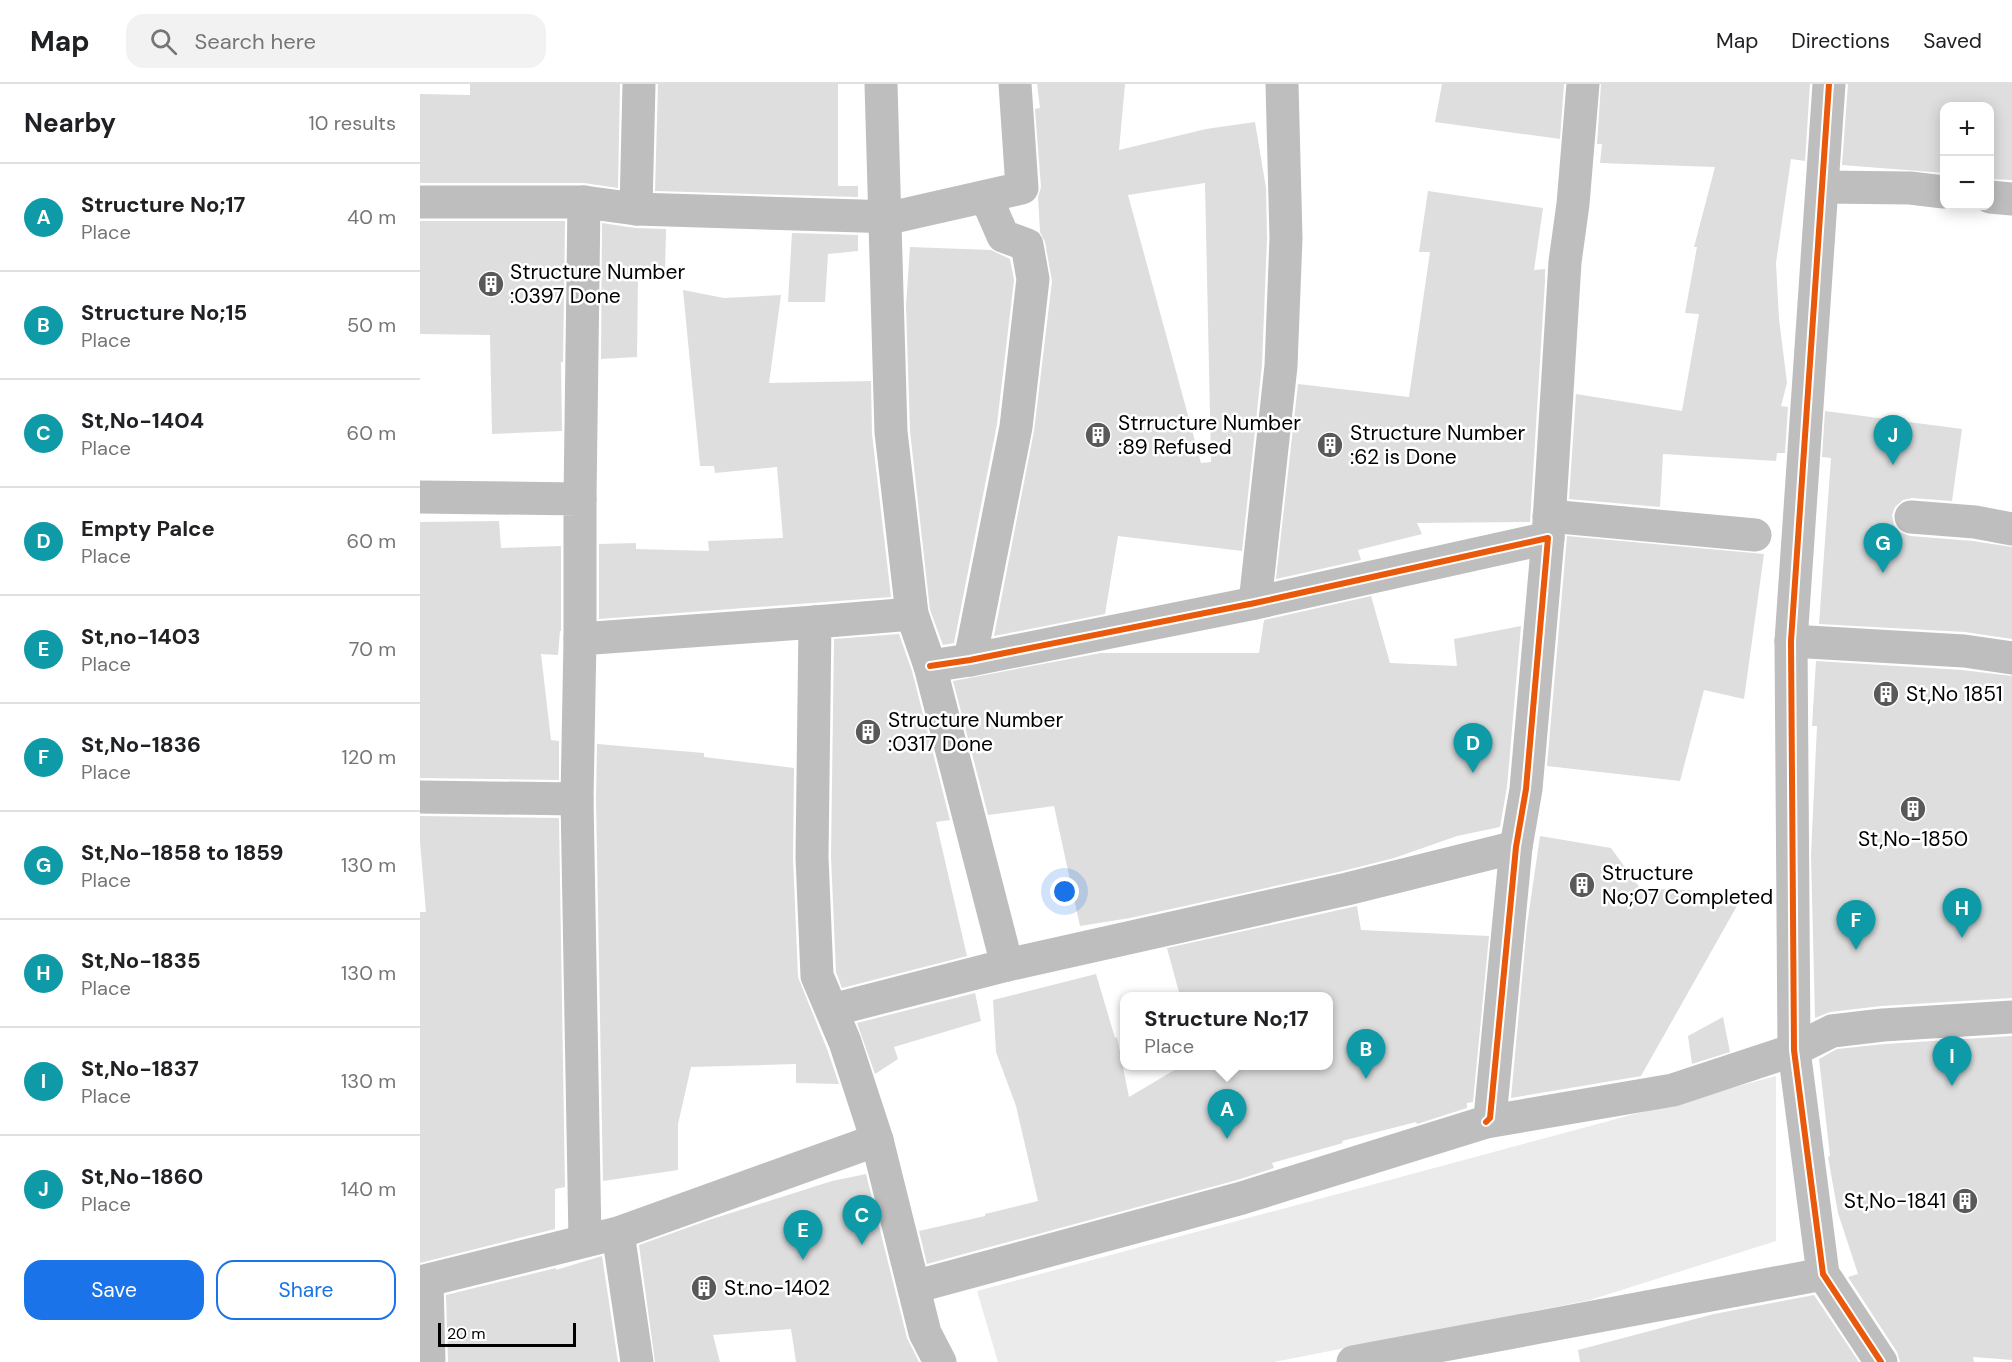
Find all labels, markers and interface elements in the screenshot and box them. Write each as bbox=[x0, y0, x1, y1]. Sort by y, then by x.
search box bbox=[126, 14, 546, 68]
text: Map bbox=[30, 23, 90, 60]
icon: search bbox=[147, 25, 180, 58]
text: Search here bbox=[195, 27, 316, 56]
text: Map bbox=[1716, 27, 1758, 55]
text: Directions bbox=[1791, 27, 1890, 55]
text: Saved bbox=[1923, 27, 1982, 55]
map controls bbox=[1940, 102, 1994, 210]
button: + bbox=[1940, 102, 1994, 156]
text: Nearby bbox=[24, 106, 116, 140]
text: 10 results bbox=[309, 110, 396, 136]
button: − bbox=[1940, 156, 1994, 210]
text: Structure No;17 bbox=[81, 190, 245, 219]
text: A bbox=[36, 204, 51, 230]
text: 40 m bbox=[347, 204, 396, 230]
text: Place bbox=[81, 219, 131, 245]
place label: Structure Number :0397 Done bbox=[510, 258, 685, 310]
building icon: Structure Number :0397 Done bbox=[476, 269, 506, 299]
text: Structure No;15 bbox=[81, 298, 247, 327]
text: B bbox=[37, 312, 50, 338]
text: 50 m bbox=[347, 312, 396, 338]
text: Place bbox=[81, 327, 131, 353]
text: St,No-1404 bbox=[81, 406, 204, 435]
place label: Strructure Number :89 Refused bbox=[1118, 409, 1301, 461]
pin: J bbox=[1874, 416, 1912, 465]
place label: Structure Number :62 is Done bbox=[1350, 419, 1525, 471]
text: C bbox=[36, 420, 51, 446]
text: 60 m bbox=[347, 420, 396, 446]
building icon: Strructure Number :89 Refused bbox=[1083, 420, 1113, 450]
building icon: Structure Number :62 is Done bbox=[1315, 430, 1345, 460]
text: Place bbox=[81, 435, 131, 461]
text: Empty Palce bbox=[81, 514, 215, 543]
pin: G bbox=[1864, 524, 1902, 573]
text: D bbox=[36, 528, 51, 554]
text: 60 m bbox=[347, 528, 396, 554]
text: Place bbox=[81, 543, 131, 569]
text: St,no-1403 bbox=[81, 622, 200, 651]
text: E bbox=[38, 636, 49, 662]
text: 70 m bbox=[349, 636, 396, 662]
text: Place bbox=[81, 651, 131, 677]
building icon: St,No 1851 bbox=[1871, 679, 1901, 709]
place label: St,No 1851 bbox=[1906, 680, 2003, 708]
place label: Structure Number :0317 Done bbox=[888, 706, 1063, 758]
building icon: Structure Number :0317 Done bbox=[853, 717, 883, 747]
pin: D bbox=[1454, 724, 1492, 773]
text: St,No-1836 bbox=[81, 730, 201, 759]
text: F bbox=[38, 744, 49, 770]
text: 120 m bbox=[342, 744, 396, 770]
text: Place bbox=[81, 759, 131, 785]
building icon: St,No-1850 bbox=[1898, 794, 1928, 824]
place label: St,No-1850 bbox=[1858, 825, 1968, 853]
text: St,No-1858 to 1859 bbox=[81, 838, 283, 867]
text: G bbox=[36, 852, 51, 878]
text: 130 m bbox=[341, 852, 396, 878]
place label: Structure No;07 Completed bbox=[1602, 859, 1773, 911]
text: Place bbox=[81, 867, 131, 893]
building icon: Structure No;07 Completed bbox=[1567, 870, 1597, 900]
your location bbox=[1050, 877, 1079, 906]
pin: H bbox=[1942, 888, 1982, 938]
pin: F bbox=[1836, 900, 1876, 950]
text: St,No-1835 bbox=[81, 946, 201, 975]
text: H bbox=[36, 960, 51, 986]
text: 130 m bbox=[341, 960, 396, 986]
text: Place bbox=[81, 975, 131, 1001]
popup bbox=[1120, 992, 1333, 1070]
text: Structure No;17 bbox=[1144, 1004, 1309, 1033]
pin: B bbox=[1346, 1030, 1386, 1079]
text: Place bbox=[1144, 1033, 1194, 1059]
pin: I bbox=[1932, 1036, 1972, 1086]
text: St,No-1837 bbox=[81, 1054, 199, 1083]
text: I bbox=[41, 1068, 46, 1094]
text: 130 m bbox=[341, 1068, 396, 1094]
text: Place bbox=[81, 1083, 131, 1109]
pin: A bbox=[1208, 1090, 1246, 1139]
text: St,No-1860 bbox=[81, 1162, 203, 1191]
text: J bbox=[38, 1176, 49, 1202]
text: 140 m bbox=[341, 1176, 396, 1202]
building icon: St,No-1841 bbox=[1950, 1186, 1980, 1216]
place label: St,No-1841 bbox=[1844, 1187, 1946, 1215]
text: Place bbox=[81, 1191, 131, 1217]
pin: C bbox=[842, 1196, 882, 1245]
pin: E bbox=[784, 1210, 823, 1260]
button: Save bbox=[24, 1260, 204, 1320]
button: Share bbox=[216, 1260, 396, 1320]
building icon: St.no-1402 bbox=[689, 1273, 719, 1303]
place label: St.no-1402 bbox=[724, 1274, 830, 1302]
scale bar bbox=[438, 1320, 576, 1348]
text: 20 m bbox=[447, 1323, 486, 1344]

